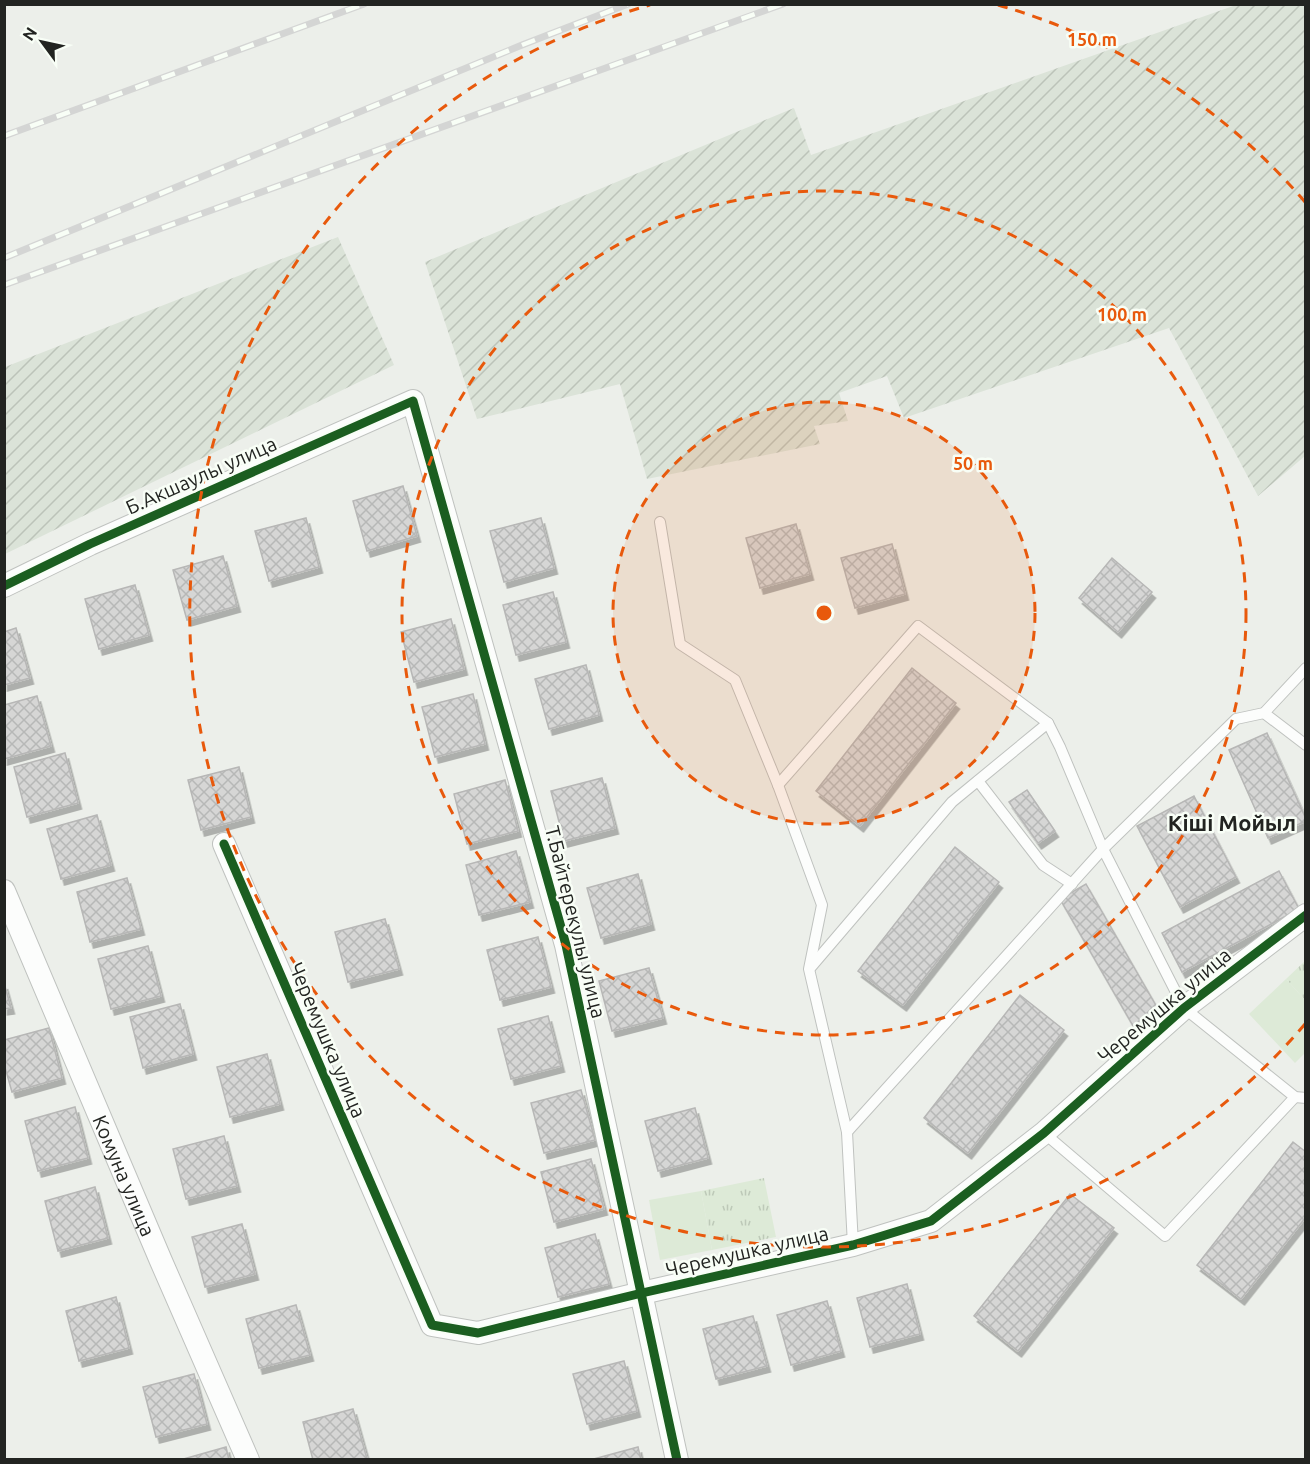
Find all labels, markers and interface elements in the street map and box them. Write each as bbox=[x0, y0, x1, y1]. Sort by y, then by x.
north arrow bbox=[12, 12, 72, 72]
text: N bbox=[19, 24, 40, 44]
text: 150 m bbox=[1067, 29, 1117, 49]
text: 100 m bbox=[1097, 304, 1147, 324]
street label: Б.Акшаулы улица bbox=[122, 431, 280, 519]
text: 50 m bbox=[953, 453, 993, 473]
centre of rings bbox=[814, 603, 834, 623]
district label: Кіші Мойыл bbox=[1168, 810, 1296, 835]
street label: Т.Байтерекулы улица bbox=[541, 823, 611, 1021]
street label: Черемушка улица bbox=[1093, 943, 1235, 1067]
street label: Черемушка улица bbox=[285, 959, 371, 1121]
street label: Комуна улица bbox=[89, 1112, 161, 1239]
street label: Черемушка улица bbox=[663, 1221, 831, 1281]

